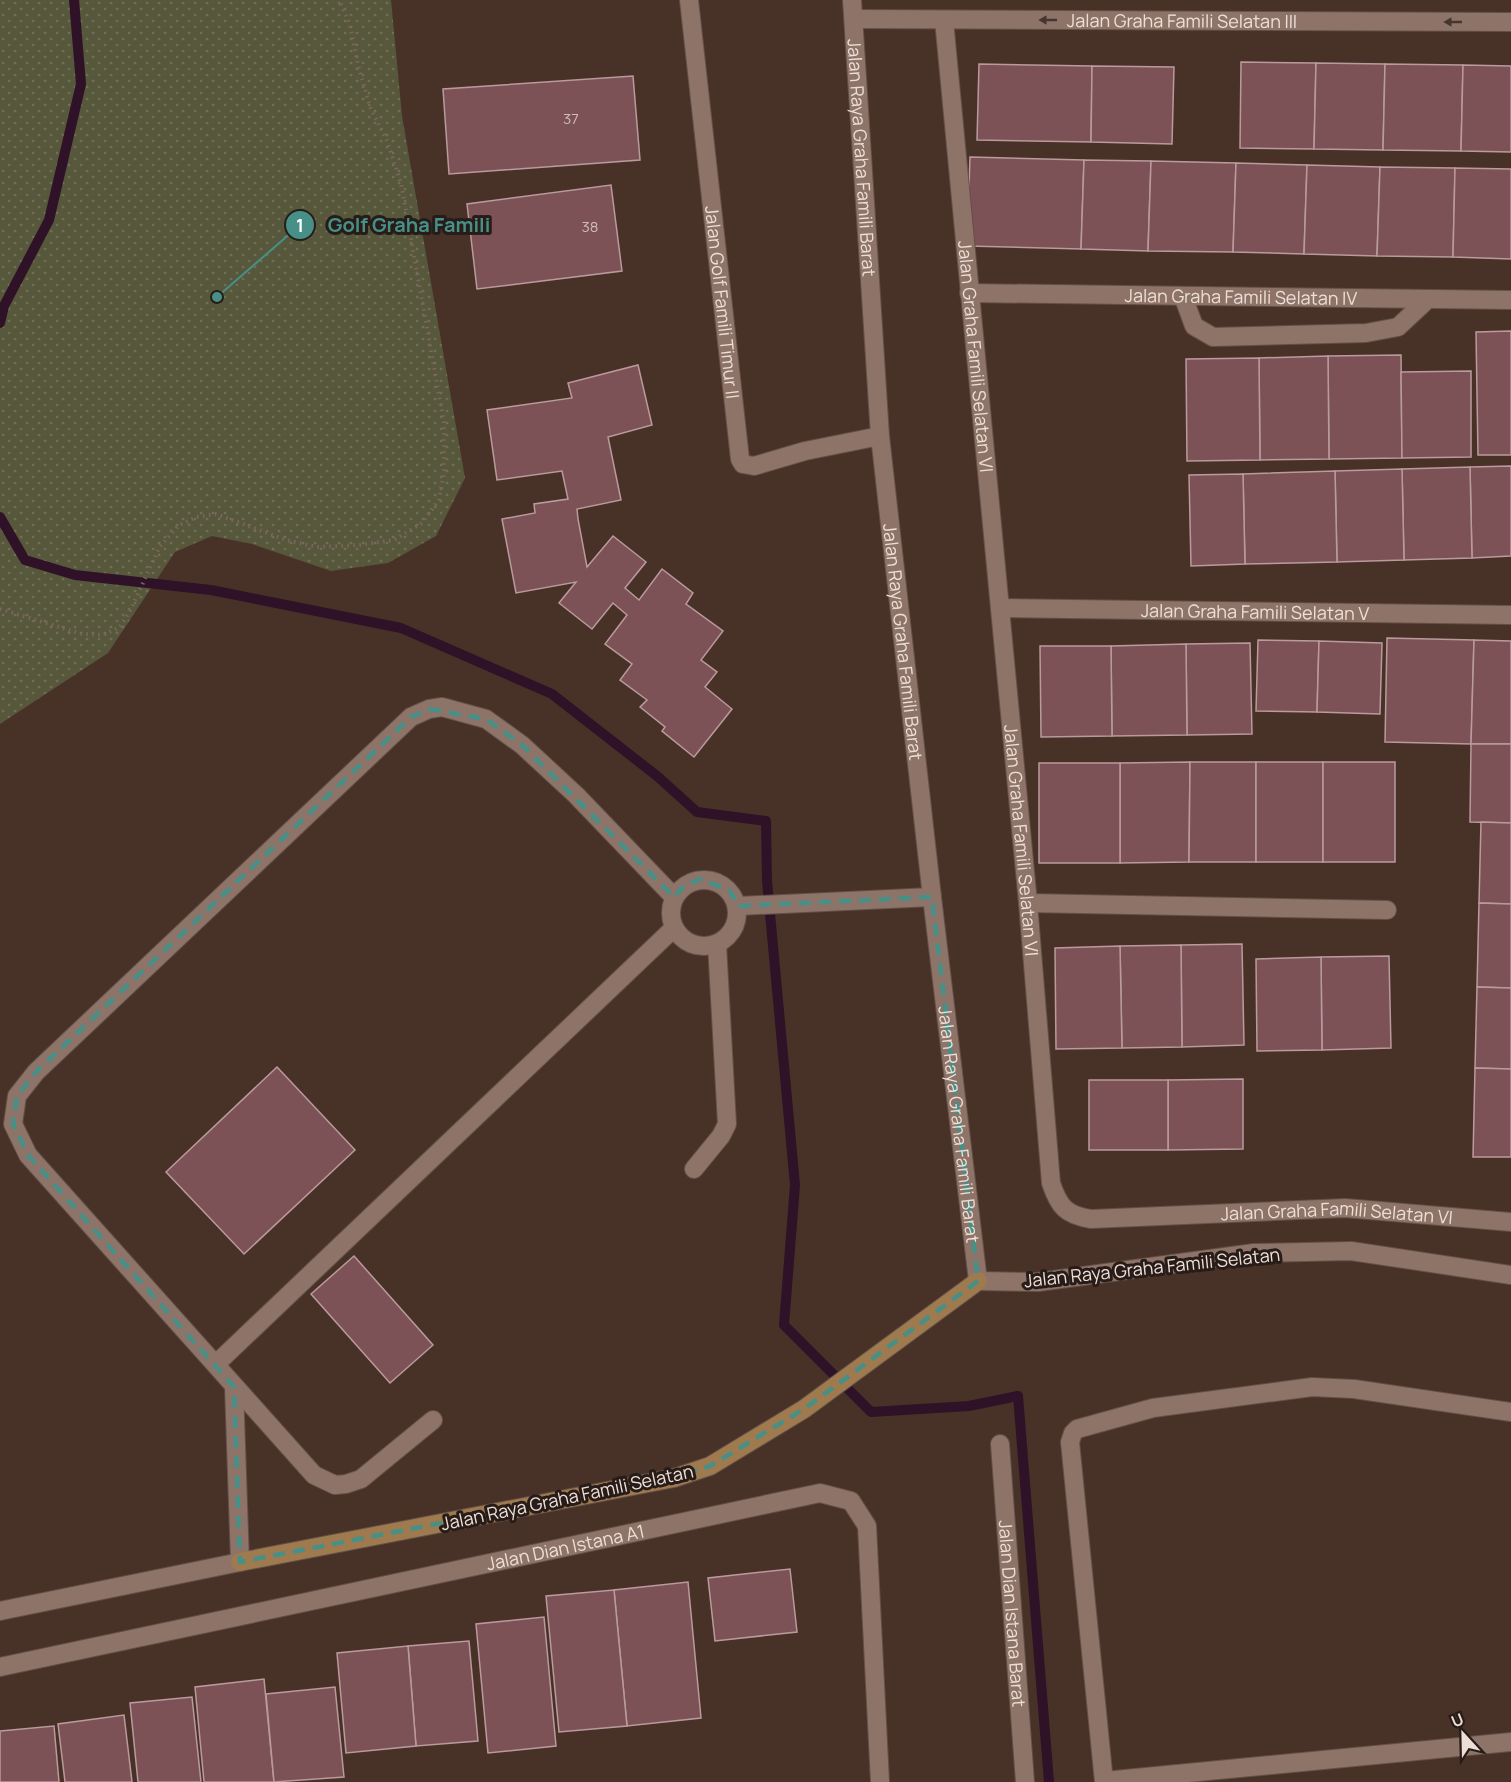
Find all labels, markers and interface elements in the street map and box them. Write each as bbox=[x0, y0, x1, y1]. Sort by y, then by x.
street label: Jalan Graha Famili Selatan III bbox=[1067, 8, 1297, 33]
one-way arrow bbox=[1038, 15, 1057, 25]
one-way arrow bbox=[1443, 17, 1462, 27]
street label: Jalan Raya Graha Famili Barat bbox=[843, 38, 882, 277]
house number: 37 bbox=[563, 108, 579, 129]
street label: Jalan Golf Famili Timur II bbox=[700, 204, 745, 400]
callout: Golf Graha Famili bbox=[285, 206, 502, 244]
text: Golf Graha Famili bbox=[328, 211, 490, 238]
text: 1 bbox=[296, 213, 304, 237]
house number: 38 bbox=[581, 216, 599, 237]
street label: Jalan Graha Famili Selatan VI bbox=[953, 240, 999, 473]
street label: Jalan Graha Famili Selatan IV bbox=[1125, 283, 1358, 310]
street label: Jalan Raya Graha Famili Barat bbox=[878, 522, 928, 761]
street label: Jalan Graha Famili Selatan V bbox=[1141, 598, 1369, 625]
street label: Jalan Graha Famili Selatan VI bbox=[999, 723, 1044, 957]
street label: Jalan Raya Graha Famili Barat bbox=[933, 1005, 985, 1244]
street label: Jalan Graha Famili Selatan VI bbox=[1220, 1196, 1454, 1229]
street label: Jalan Raya Graha Famili Selatan bbox=[1023, 1242, 1281, 1292]
street label: Jalan Raya Graha Famili Selatan bbox=[439, 1459, 695, 1535]
street label: Jalan Dian Istana A1 bbox=[484, 1519, 647, 1575]
street label: Jalan Dian Istana Barat bbox=[994, 1519, 1031, 1708]
north arrow bbox=[1433, 1704, 1493, 1764]
text: U bbox=[1448, 1708, 1467, 1732]

